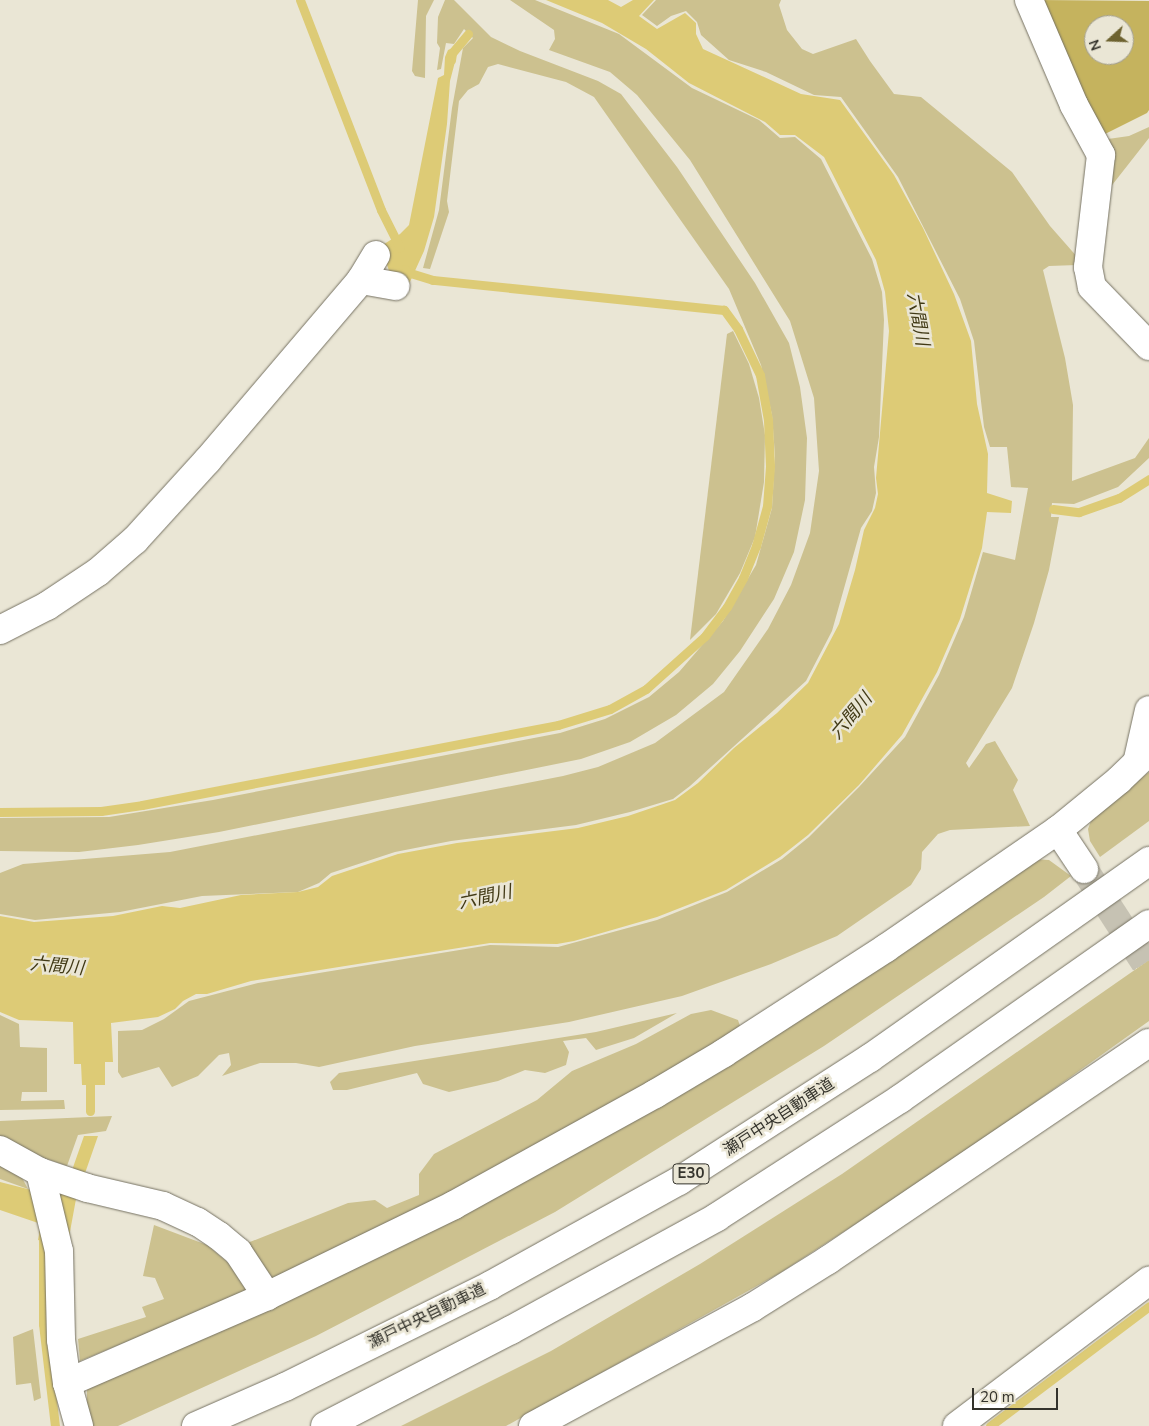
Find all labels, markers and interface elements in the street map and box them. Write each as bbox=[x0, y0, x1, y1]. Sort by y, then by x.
north arrow bbox=[1084, 15, 1134, 65]
text: N bbox=[1085, 37, 1106, 53]
water label: 六間川 bbox=[903, 291, 933, 347]
water label: 六間川 bbox=[825, 688, 877, 744]
water label: 六間川 bbox=[456, 881, 514, 913]
water label: 六間川 bbox=[29, 953, 85, 979]
street label: 瀬戸中央自動車道 bbox=[720, 1074, 838, 1160]
road number: E30 bbox=[672, 1162, 710, 1186]
street label: 瀬戸中央自動車道 bbox=[365, 1279, 489, 1353]
scale bar bbox=[974, 1378, 1060, 1410]
text: 20 m bbox=[980, 1387, 1015, 1407]

